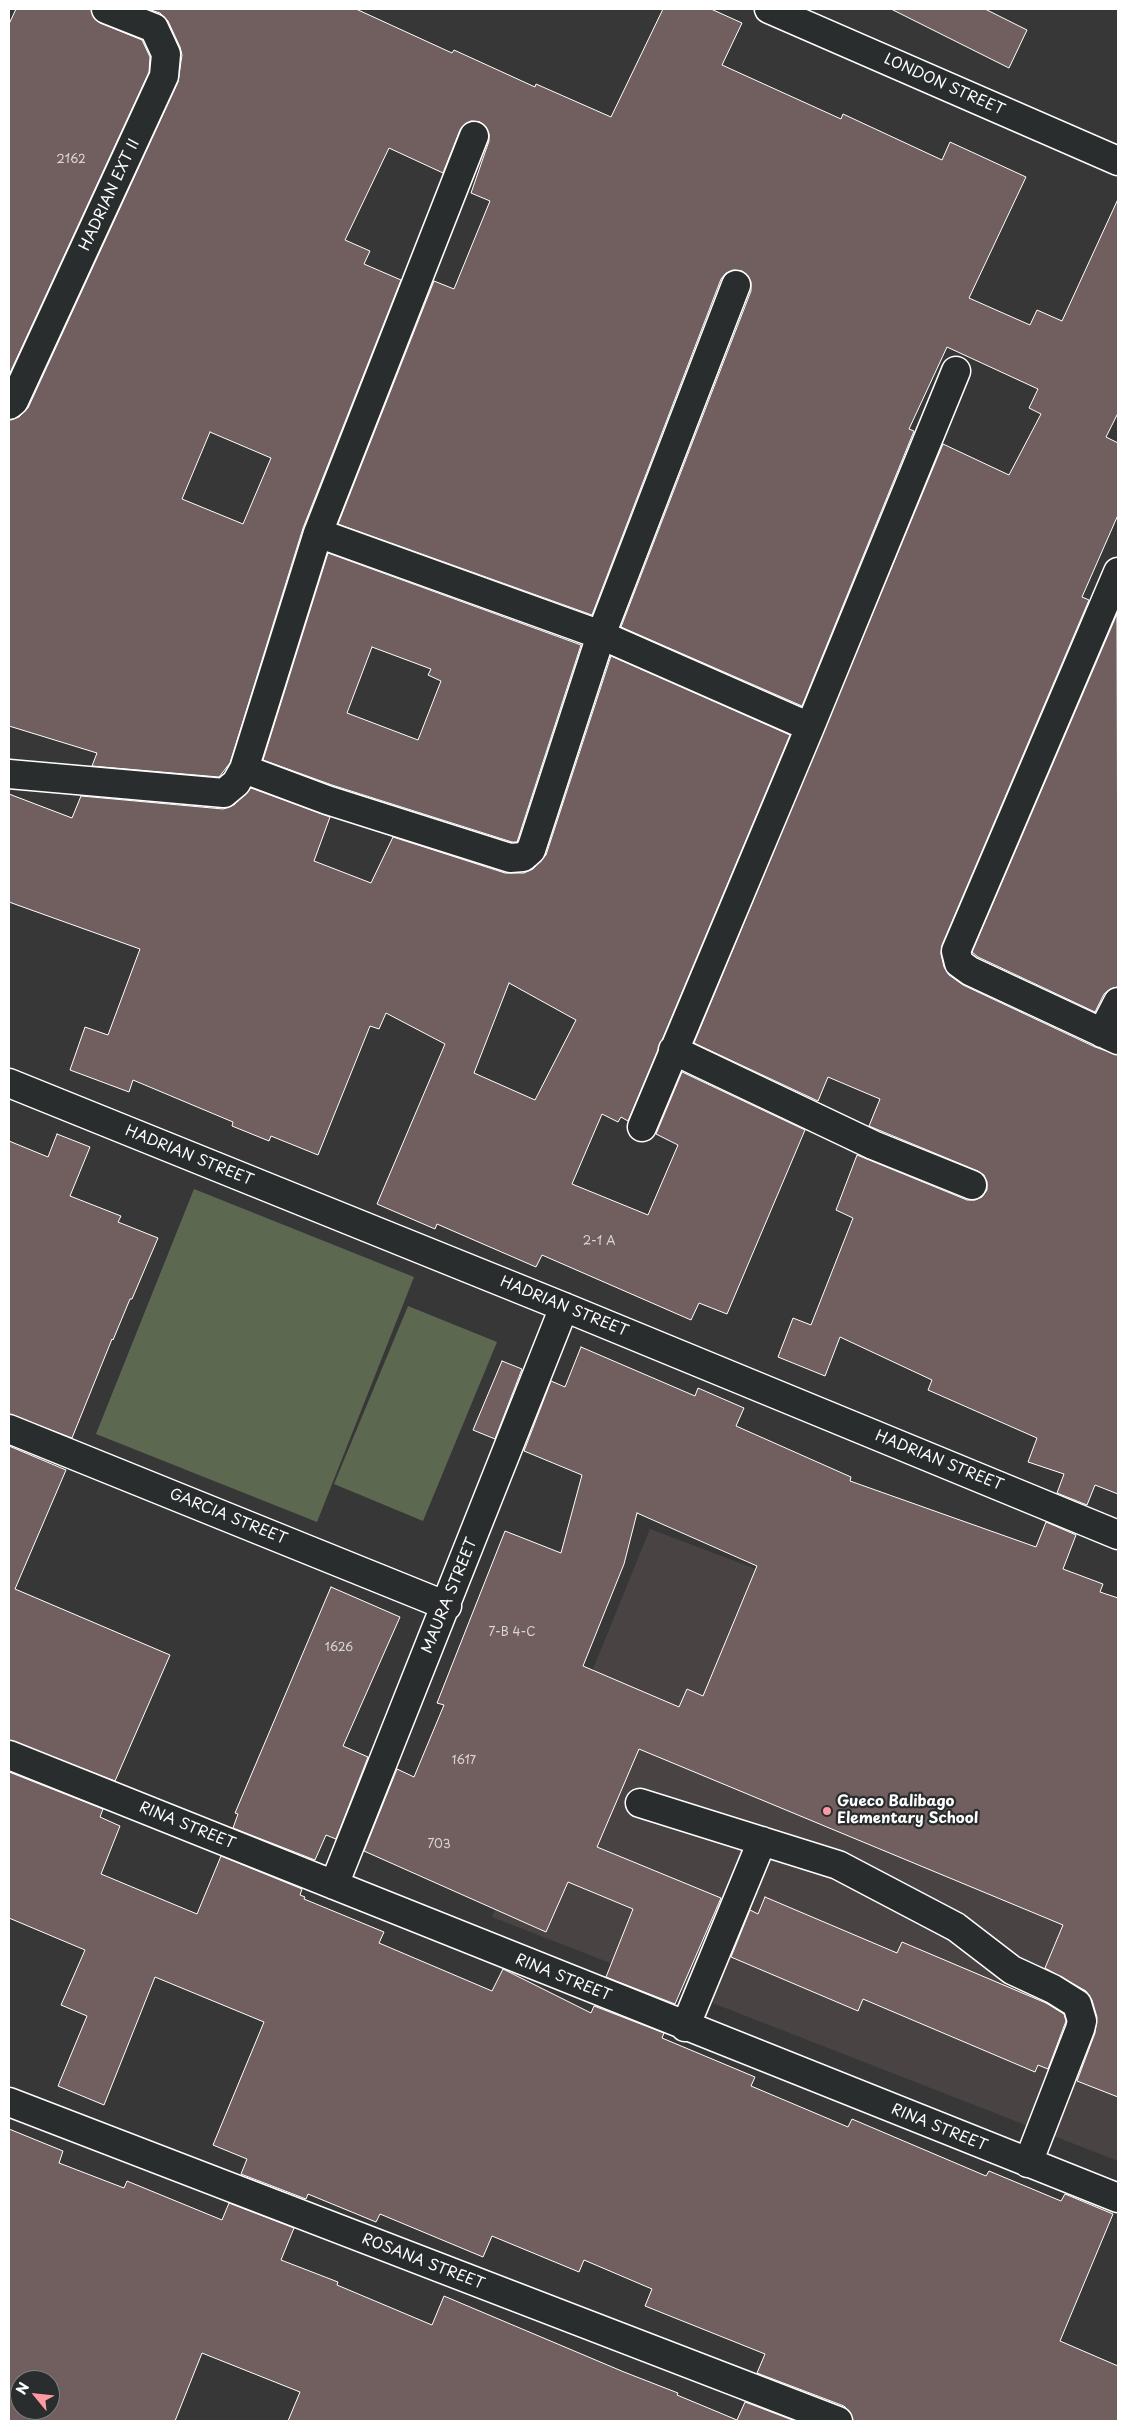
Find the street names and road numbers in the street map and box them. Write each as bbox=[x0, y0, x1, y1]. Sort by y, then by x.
street label: LONDON STREET bbox=[881, 50, 1007, 120]
street label: HADRIAN EXT II bbox=[76, 136, 144, 254]
street label: HADRIAN STREET bbox=[122, 1122, 256, 1190]
street label: HADRIAN STREET bbox=[497, 1273, 631, 1341]
street label: HADRIAN STREET bbox=[872, 1427, 1006, 1495]
street label: GARCIA STREET bbox=[167, 1485, 289, 1549]
street label: MAURA STREET bbox=[419, 1536, 481, 1656]
street label: RINA STREET bbox=[136, 1799, 238, 1853]
street label: RINA STREET bbox=[512, 1951, 614, 2005]
street label: RINA STREET bbox=[888, 2101, 990, 2155]
street label: ROSANA STREET bbox=[359, 2230, 487, 2294]

